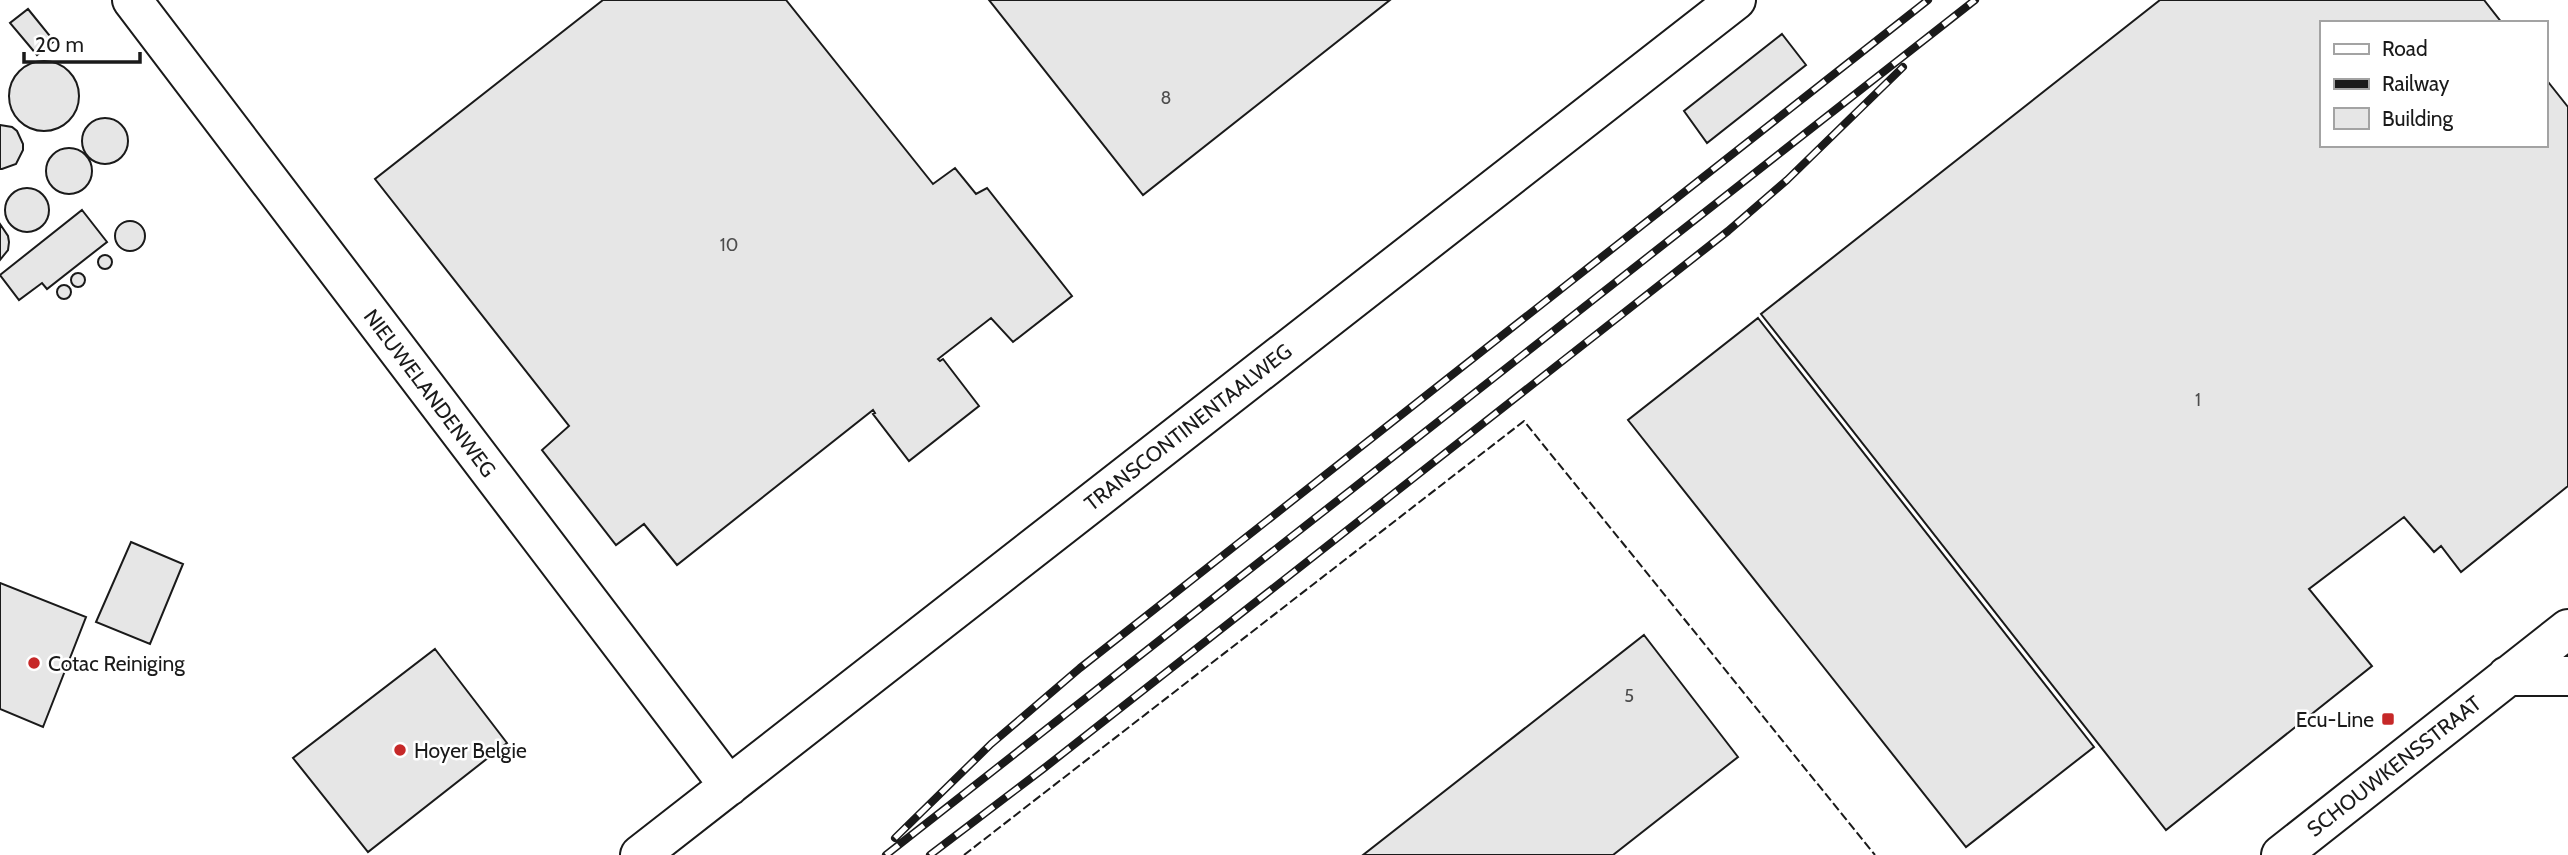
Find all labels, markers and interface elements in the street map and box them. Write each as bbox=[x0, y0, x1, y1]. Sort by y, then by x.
scale bar bbox=[24, 21, 140, 65]
legend bbox=[2320, 21, 2547, 147]
text: 20 m bbox=[35, 32, 84, 57]
text: Road bbox=[2382, 36, 2428, 61]
text: Railway bbox=[2382, 71, 2450, 96]
house number: 8 bbox=[1161, 87, 1171, 109]
text: Building bbox=[2382, 106, 2454, 131]
house number: 10 bbox=[720, 234, 738, 256]
street label: NIEUWELANDENWEG bbox=[359, 304, 501, 482]
street label: TRANSCONTINENTAALWEG bbox=[1079, 338, 1297, 516]
house number: 1 bbox=[2195, 389, 2201, 411]
place label: Cotac Reiniging bbox=[48, 651, 185, 676]
marker: Cotac Reiniging bbox=[26, 655, 42, 671]
house number: 5 bbox=[1624, 685, 1634, 707]
street label: SCHOUWKENSSTRAAT bbox=[2302, 690, 2486, 842]
place label: Ecu-Line bbox=[2296, 707, 2374, 732]
marker: Ecu-Line bbox=[2380, 711, 2396, 727]
place label: Hoyer Belgie bbox=[414, 738, 527, 763]
marker: Hoyer Belgie bbox=[392, 742, 408, 758]

